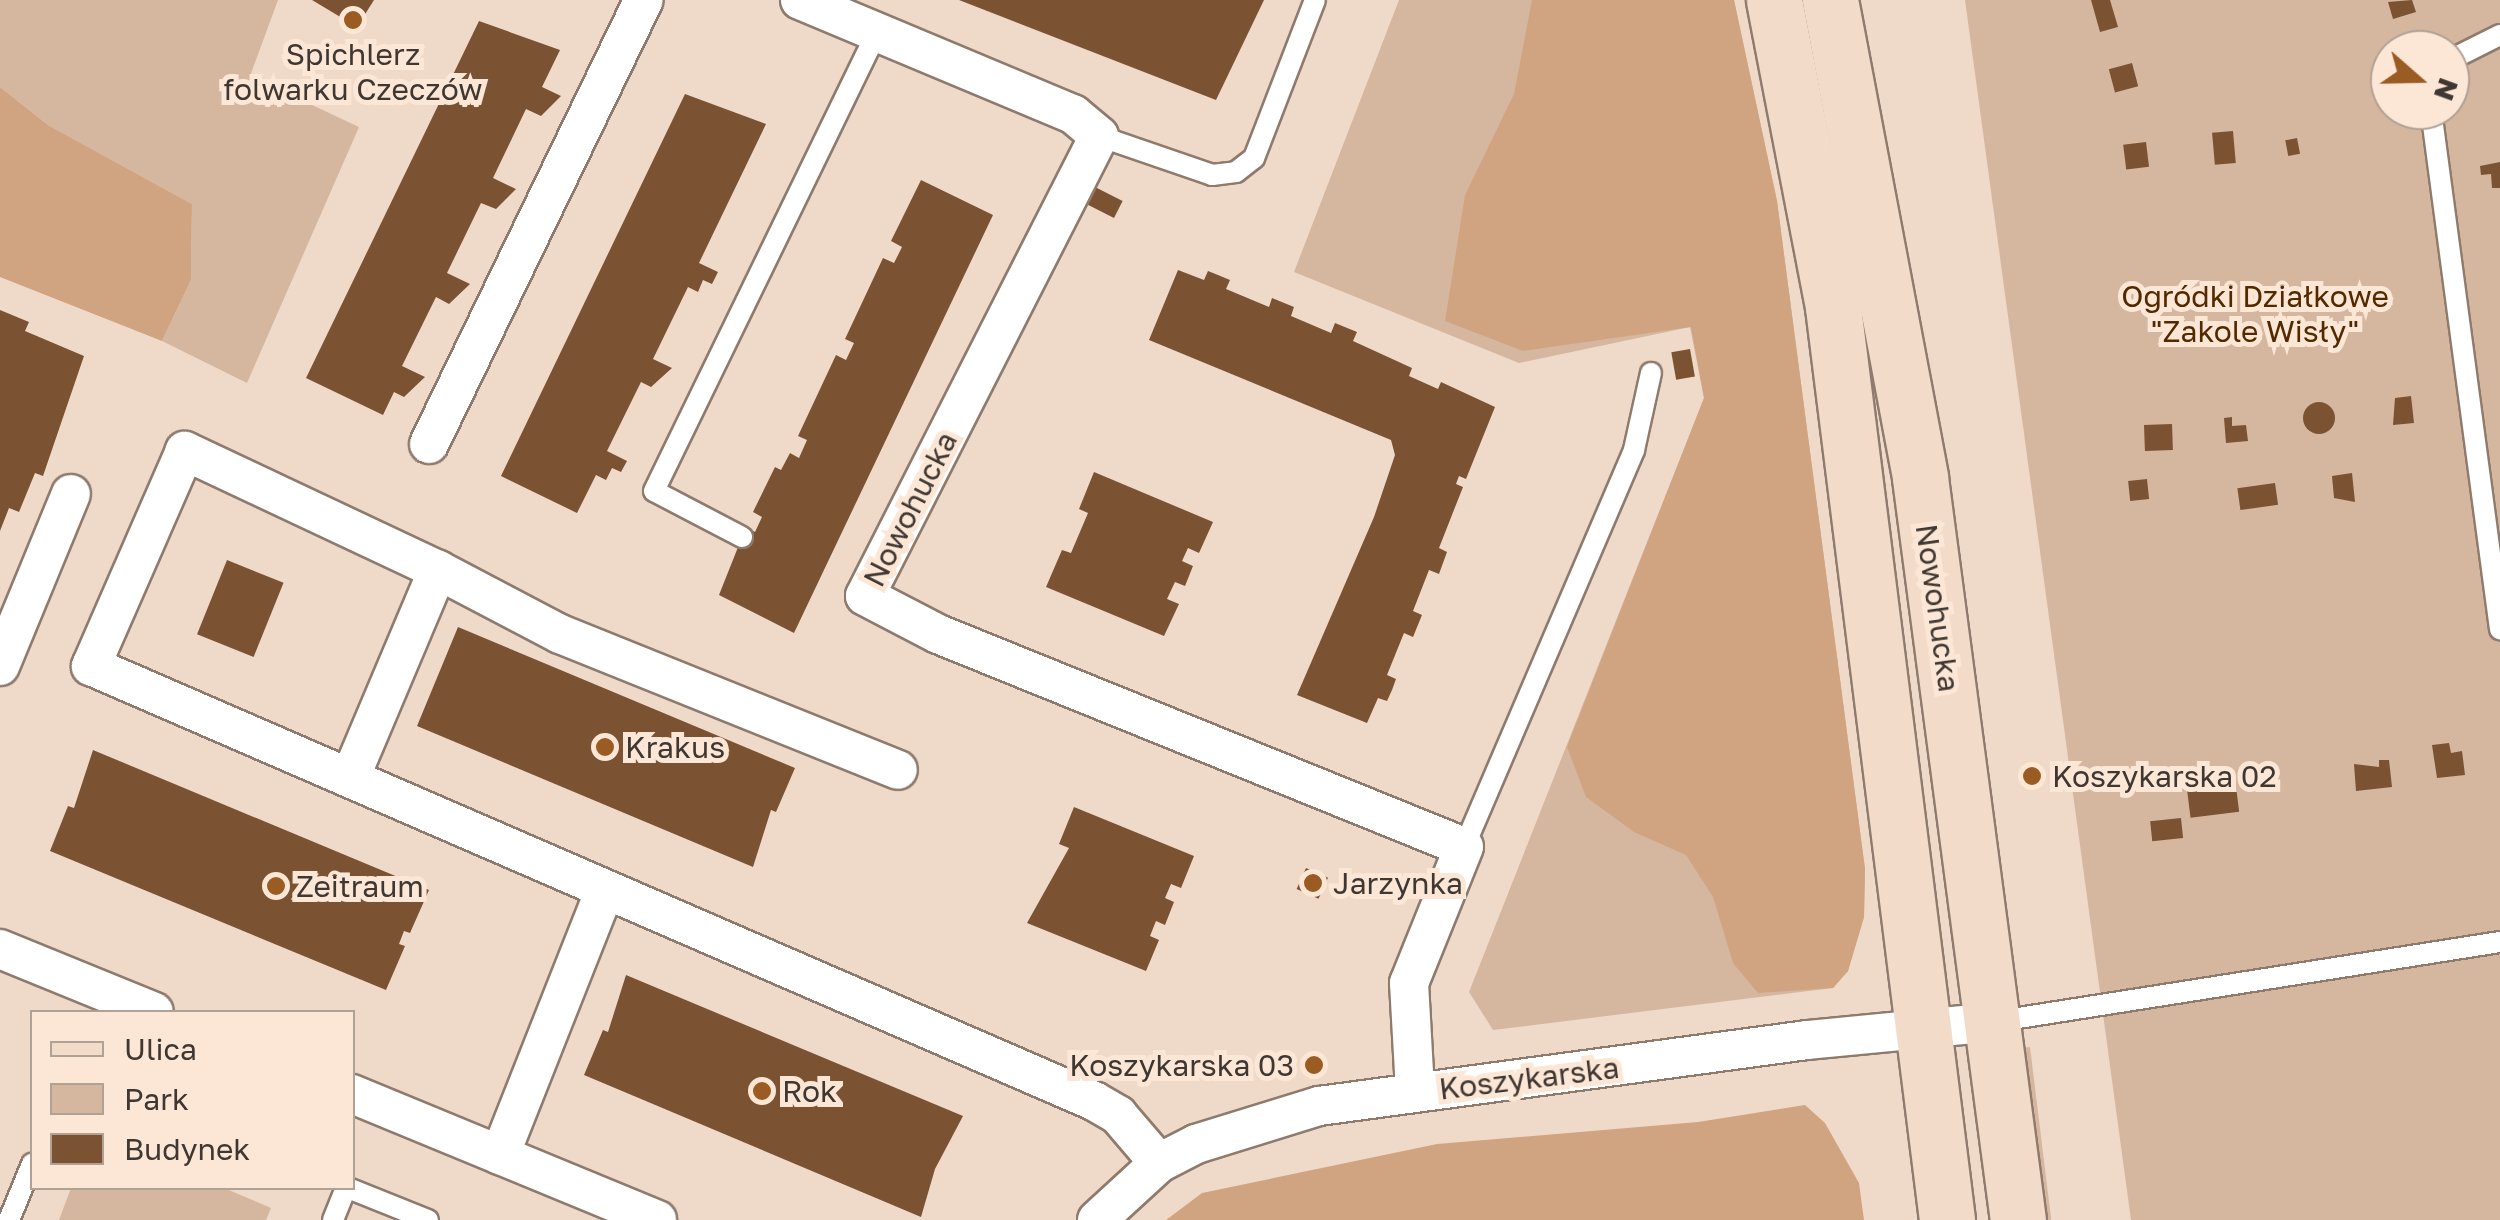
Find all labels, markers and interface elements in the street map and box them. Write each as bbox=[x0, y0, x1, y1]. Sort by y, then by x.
marker: Spichlerz folwarku Czeczów bbox=[342, 9, 364, 31]
north arrow bbox=[2370, 30, 2470, 130]
place label: Spichlerz folwarku Czeczów bbox=[223, 36, 483, 106]
text: N bbox=[2428, 74, 2466, 105]
park label: Ogródki Działkowe "Zakole Wisły" bbox=[2121, 278, 2389, 348]
street label: Nowohucka bbox=[856, 426, 964, 592]
street label: Nowohucka bbox=[1908, 522, 1968, 694]
place label: Krakus bbox=[625, 729, 725, 765]
marker: Krakus bbox=[594, 736, 616, 758]
place label: Koszykarska 02 bbox=[2052, 758, 2277, 794]
marker: Koszykarska 02 bbox=[2021, 765, 2043, 787]
place label: Jarzynka bbox=[1333, 865, 1463, 901]
place label: Zeitraum bbox=[296, 868, 424, 904]
marker: Jarzynka bbox=[1302, 872, 1324, 894]
marker: Zeitraum bbox=[265, 875, 287, 897]
legend bbox=[30, 1010, 355, 1190]
text: Ulica bbox=[124, 1031, 197, 1067]
place label: Koszykarska 03 bbox=[1069, 1047, 1294, 1083]
street label: Koszykarska bbox=[1437, 1049, 1621, 1107]
marker: Koszykarska 03 bbox=[1303, 1054, 1325, 1076]
place label: Rok bbox=[782, 1073, 837, 1109]
marker: Rok bbox=[751, 1080, 773, 1102]
text: Park bbox=[124, 1081, 189, 1117]
text: Budynek bbox=[124, 1131, 250, 1167]

